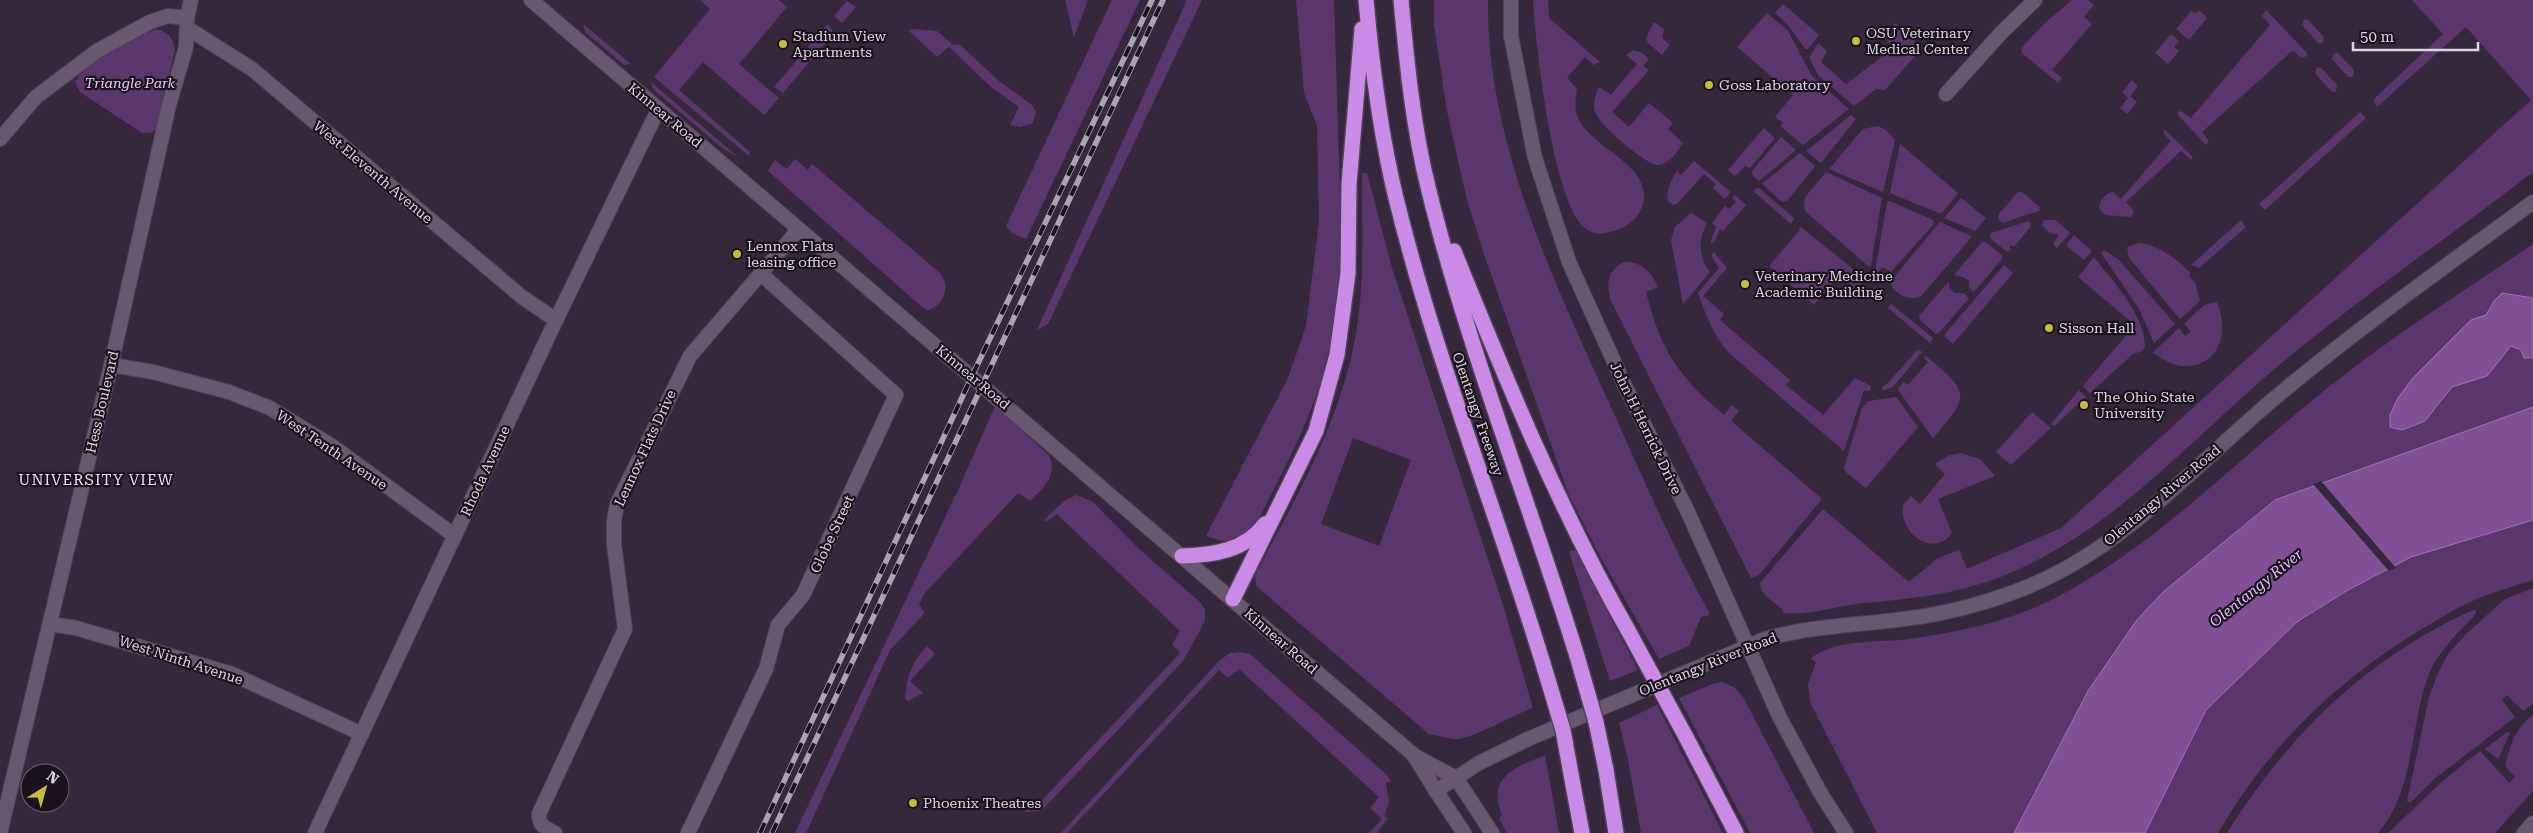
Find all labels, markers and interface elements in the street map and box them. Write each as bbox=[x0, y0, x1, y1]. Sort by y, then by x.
scale bar bbox=[2353, 20, 2478, 52]
place label: OSU Veterinary Medical Center bbox=[1866, 25, 1972, 57]
place label: Stadium View Apartments bbox=[793, 28, 887, 60]
text: 50 m bbox=[2360, 28, 2395, 46]
marker: OSU Veterinary Medical Center bbox=[1850, 35, 1862, 47]
marker: Stadium View Apartments bbox=[777, 38, 789, 50]
park label: Triangle Park bbox=[85, 75, 176, 91]
place label: Goss Laboratory bbox=[1719, 77, 1831, 93]
street label: Kinnear Road bbox=[625, 79, 705, 151]
marker: Goss Laboratory bbox=[1703, 79, 1715, 91]
street label: West Eleventh Avenue bbox=[310, 118, 436, 227]
place label: Lennox Flats leasing office bbox=[747, 238, 836, 270]
marker: Lennox Flats leasing office bbox=[731, 248, 743, 260]
place label: Veterinary Medicine Academic Building bbox=[1755, 268, 1893, 300]
marker: Veterinary Medicine Academic Building bbox=[1739, 278, 1751, 290]
place label: Sisson Hall bbox=[2059, 320, 2135, 336]
marker: Sisson Hall bbox=[2043, 322, 2055, 334]
street label: Kinnear Road bbox=[933, 341, 1013, 413]
street label: Hess Boulevard bbox=[82, 349, 122, 455]
street label: Olentangy Freeway bbox=[1449, 350, 1507, 479]
street label: John H Herrick Drive bbox=[1607, 359, 1685, 497]
street label: Lennox Flats Drive bbox=[611, 387, 679, 509]
place label: The Ohio State University bbox=[2094, 389, 2195, 421]
marker: The Ohio State University bbox=[2078, 399, 2090, 411]
street label: West Tenth Avenue bbox=[274, 407, 391, 493]
street label: Rhoda Avenue bbox=[457, 423, 513, 519]
street label: Olentangy River Road bbox=[2100, 442, 2224, 548]
district label: UNIVERSITY VIEW bbox=[18, 471, 174, 489]
street label: Globe Street bbox=[807, 492, 857, 576]
water label: Olentangy River bbox=[2206, 545, 2307, 631]
street label: Kinnear Road bbox=[1241, 605, 1321, 677]
street label: Olentangy River Road bbox=[1637, 629, 1779, 699]
street label: West Ninth Avenue bbox=[117, 632, 245, 688]
north arrow bbox=[20, 763, 70, 813]
text: N bbox=[44, 768, 62, 787]
place label: Phoenix Theatres bbox=[923, 795, 1041, 811]
marker: Phoenix Theatres bbox=[907, 797, 919, 809]

